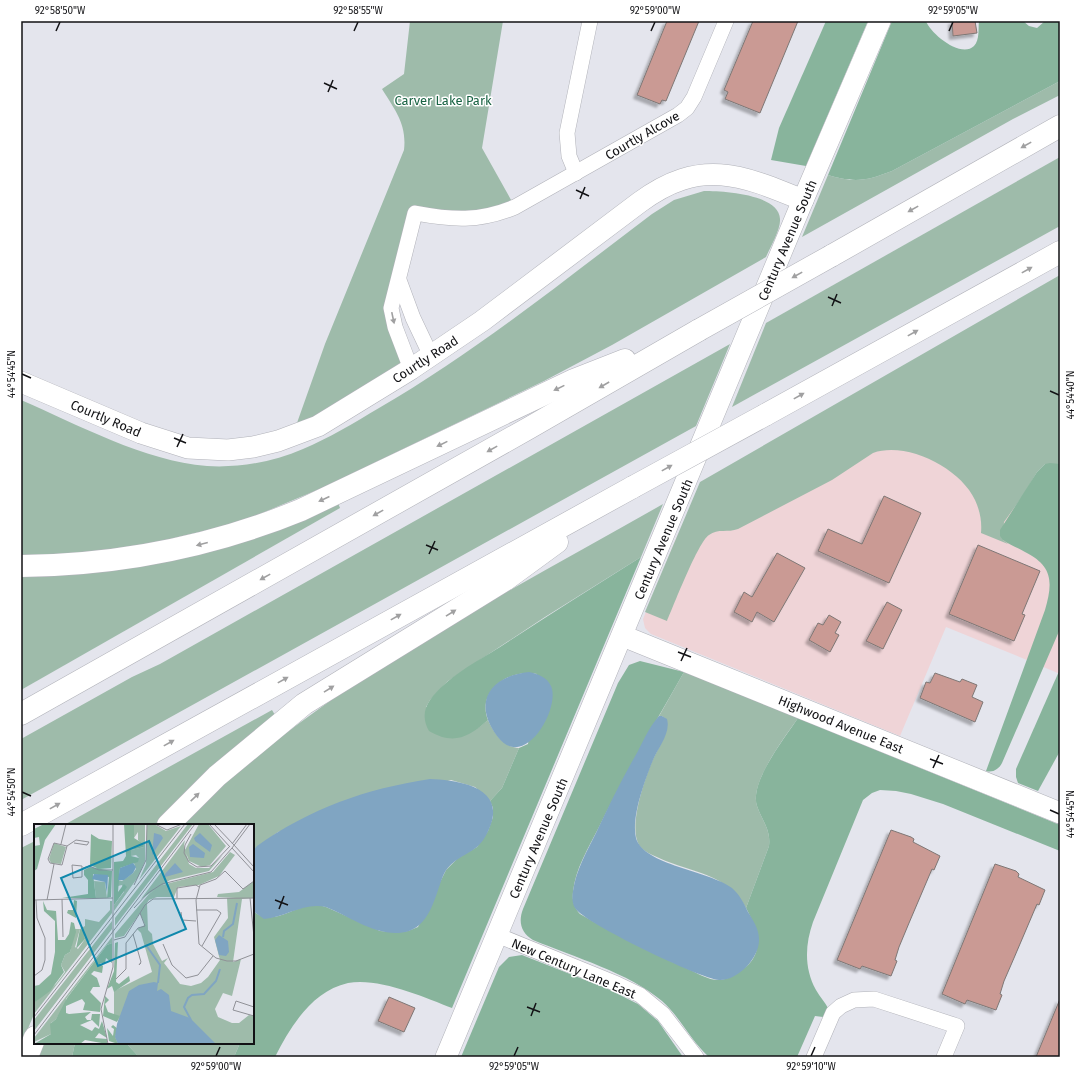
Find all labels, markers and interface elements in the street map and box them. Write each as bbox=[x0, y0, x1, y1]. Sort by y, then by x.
text: 92°58'50"W bbox=[35, 5, 86, 17]
text: 92°58'55"W bbox=[333, 5, 384, 17]
text: 92°59'00"W bbox=[630, 5, 681, 17]
text: 92°59'05"W bbox=[928, 5, 979, 17]
park label: Carver Lake Park bbox=[394, 93, 492, 108]
street label: Courtly Alcove bbox=[602, 108, 682, 163]
one-way arrow bbox=[1020, 142, 1032, 149]
street label: Century Avenue South bbox=[755, 177, 820, 303]
one-way arrow bbox=[907, 206, 919, 213]
one-way arrow bbox=[1021, 267, 1032, 274]
one-way arrow bbox=[791, 271, 802, 278]
one-way arrow bbox=[390, 311, 396, 324]
one-way arrow bbox=[907, 330, 919, 337]
street label: Courtly Road bbox=[390, 333, 461, 386]
text: 44°54'45"N bbox=[6, 350, 18, 398]
text: 44°54'40"N bbox=[1065, 370, 1077, 420]
one-way arrow bbox=[598, 381, 610, 388]
one-way arrow bbox=[553, 385, 565, 391]
one-way arrow bbox=[793, 393, 805, 399]
street label: Courtly Road bbox=[68, 397, 143, 440]
one-way arrow bbox=[436, 441, 447, 447]
one-way arrow bbox=[486, 446, 497, 453]
one-way arrow bbox=[661, 465, 673, 472]
street label: Century Avenue South bbox=[631, 476, 696, 602]
one-way arrow bbox=[319, 496, 330, 502]
one-way arrow bbox=[372, 510, 384, 516]
one-way arrow bbox=[196, 541, 208, 547]
one-way arrow bbox=[259, 573, 271, 580]
one-way arrow bbox=[445, 610, 457, 617]
one-way arrow bbox=[391, 614, 402, 621]
one-way arrow bbox=[277, 677, 289, 684]
one-way arrow bbox=[324, 685, 334, 693]
street label: Highwood Avenue East bbox=[776, 692, 906, 757]
one-way arrow bbox=[163, 740, 175, 747]
text: 44°54'50"N bbox=[6, 767, 18, 817]
street label: Century Avenue South bbox=[506, 775, 571, 901]
text: 44°54'45"N bbox=[1065, 790, 1077, 838]
one-way arrow bbox=[190, 792, 200, 802]
one-way arrow bbox=[49, 803, 61, 810]
inset map bbox=[34, 824, 254, 1044]
street label: New Century Lane East bbox=[509, 935, 639, 1002]
text: 92°59'00"W bbox=[191, 1061, 242, 1073]
text: 92°59'05"W bbox=[489, 1061, 540, 1073]
text: 92°59'10"W bbox=[786, 1061, 837, 1073]

